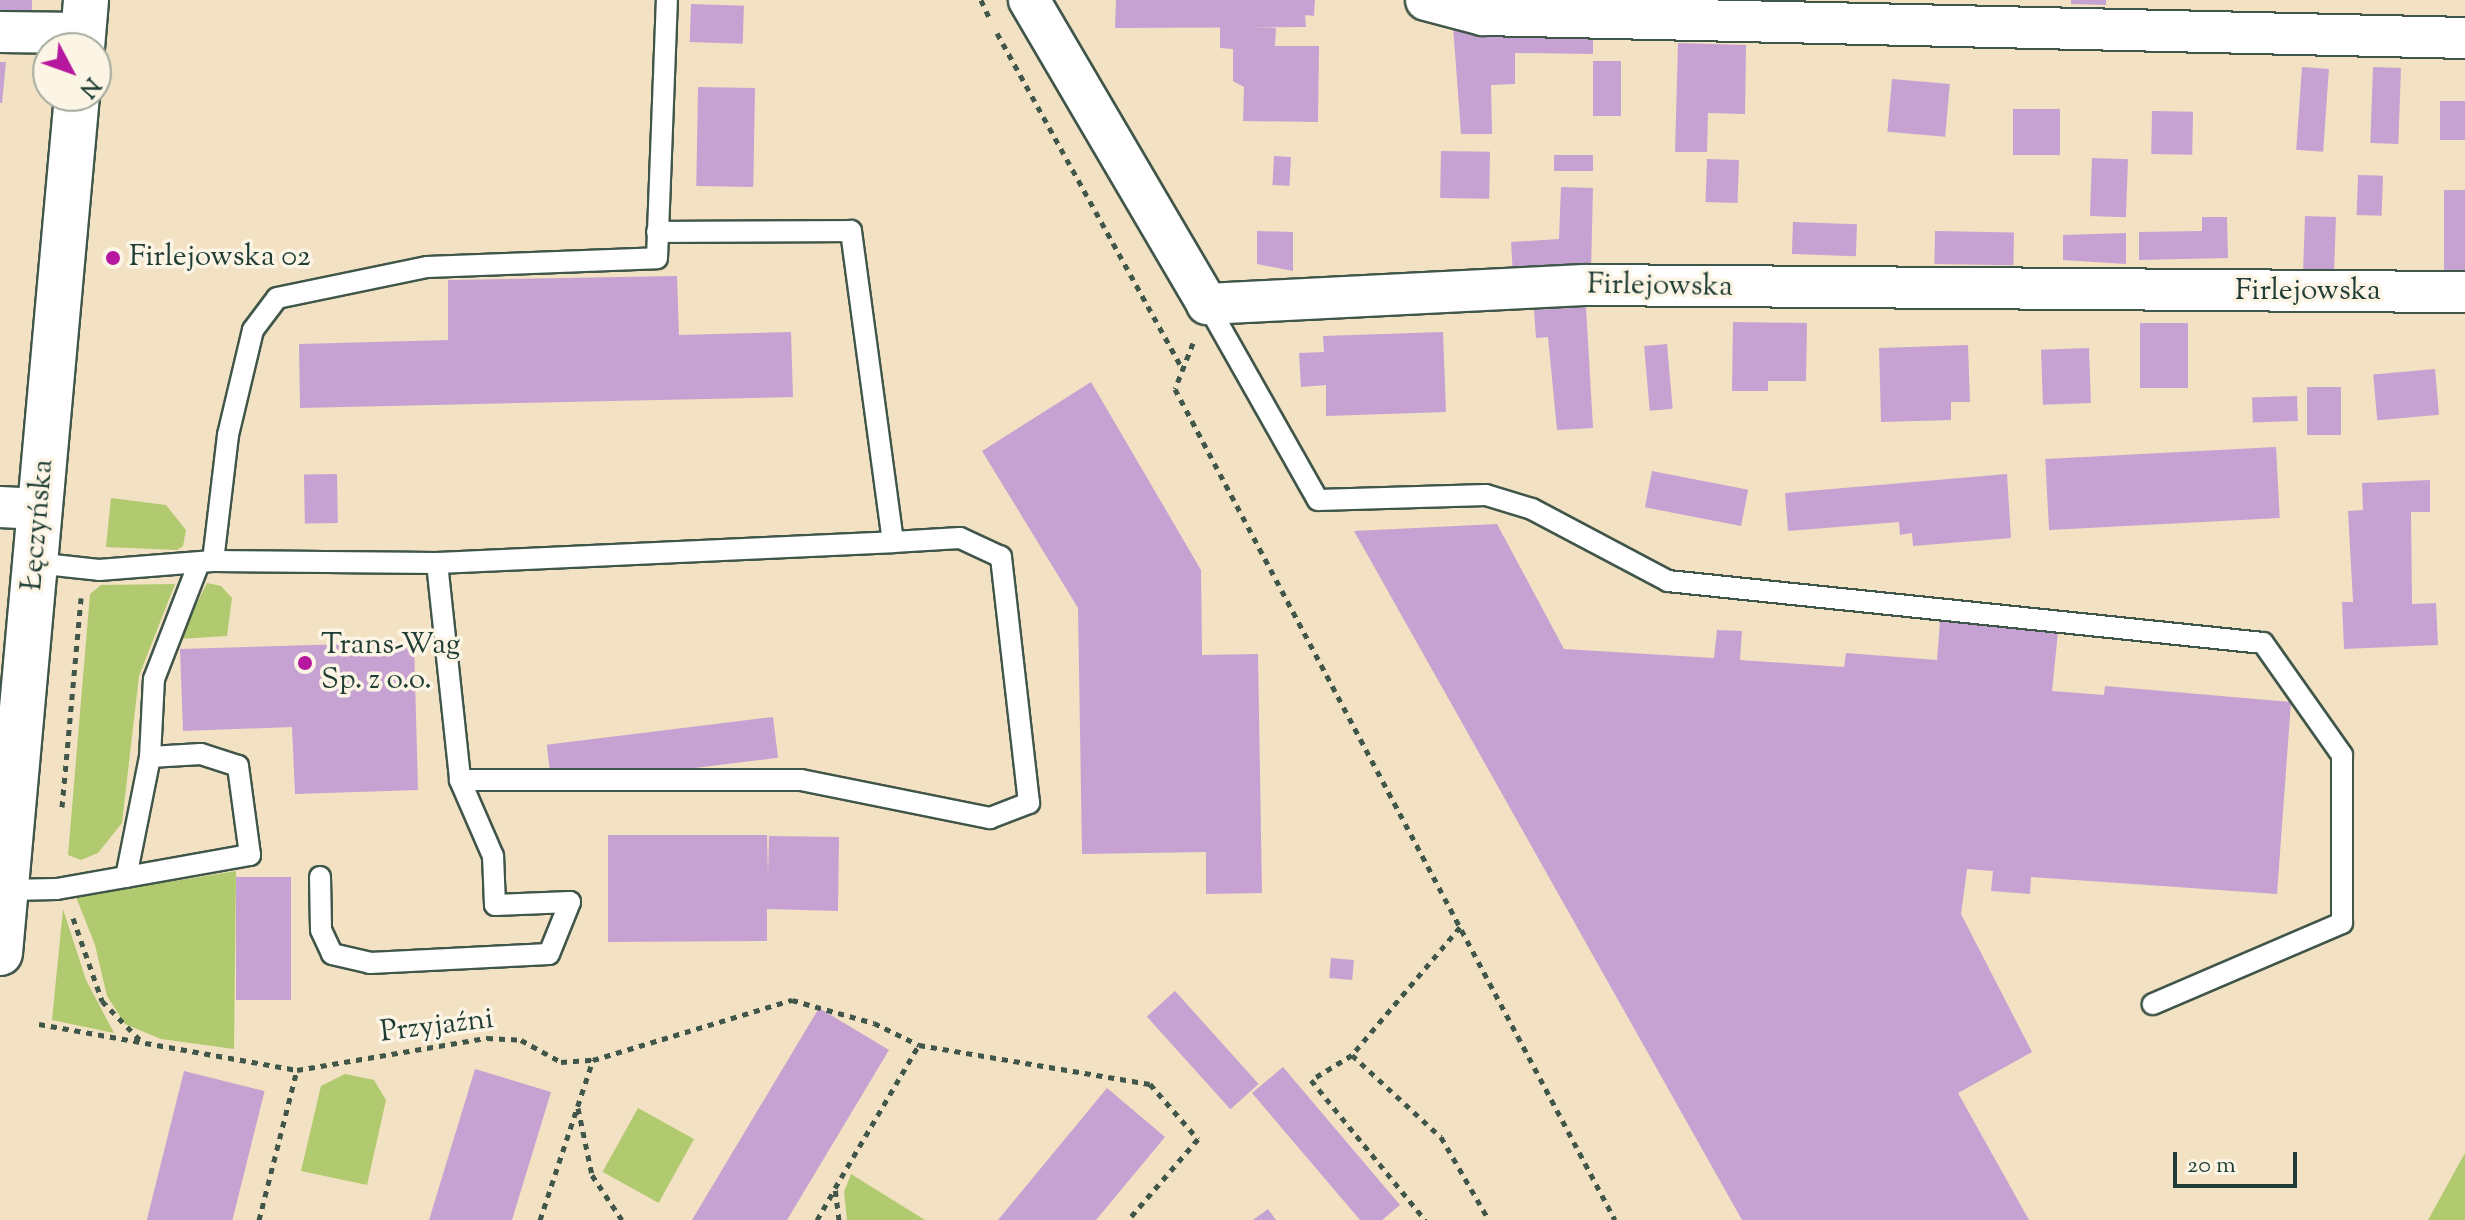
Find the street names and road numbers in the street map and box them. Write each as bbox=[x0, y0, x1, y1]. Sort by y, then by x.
street label: Firlejowska bbox=[1587, 268, 1733, 306]
street label: Firlejowska bbox=[2235, 274, 2381, 310]
street label: Łęczyńska bbox=[15, 458, 63, 592]
street label: Przyjaźni bbox=[378, 1002, 496, 1052]

